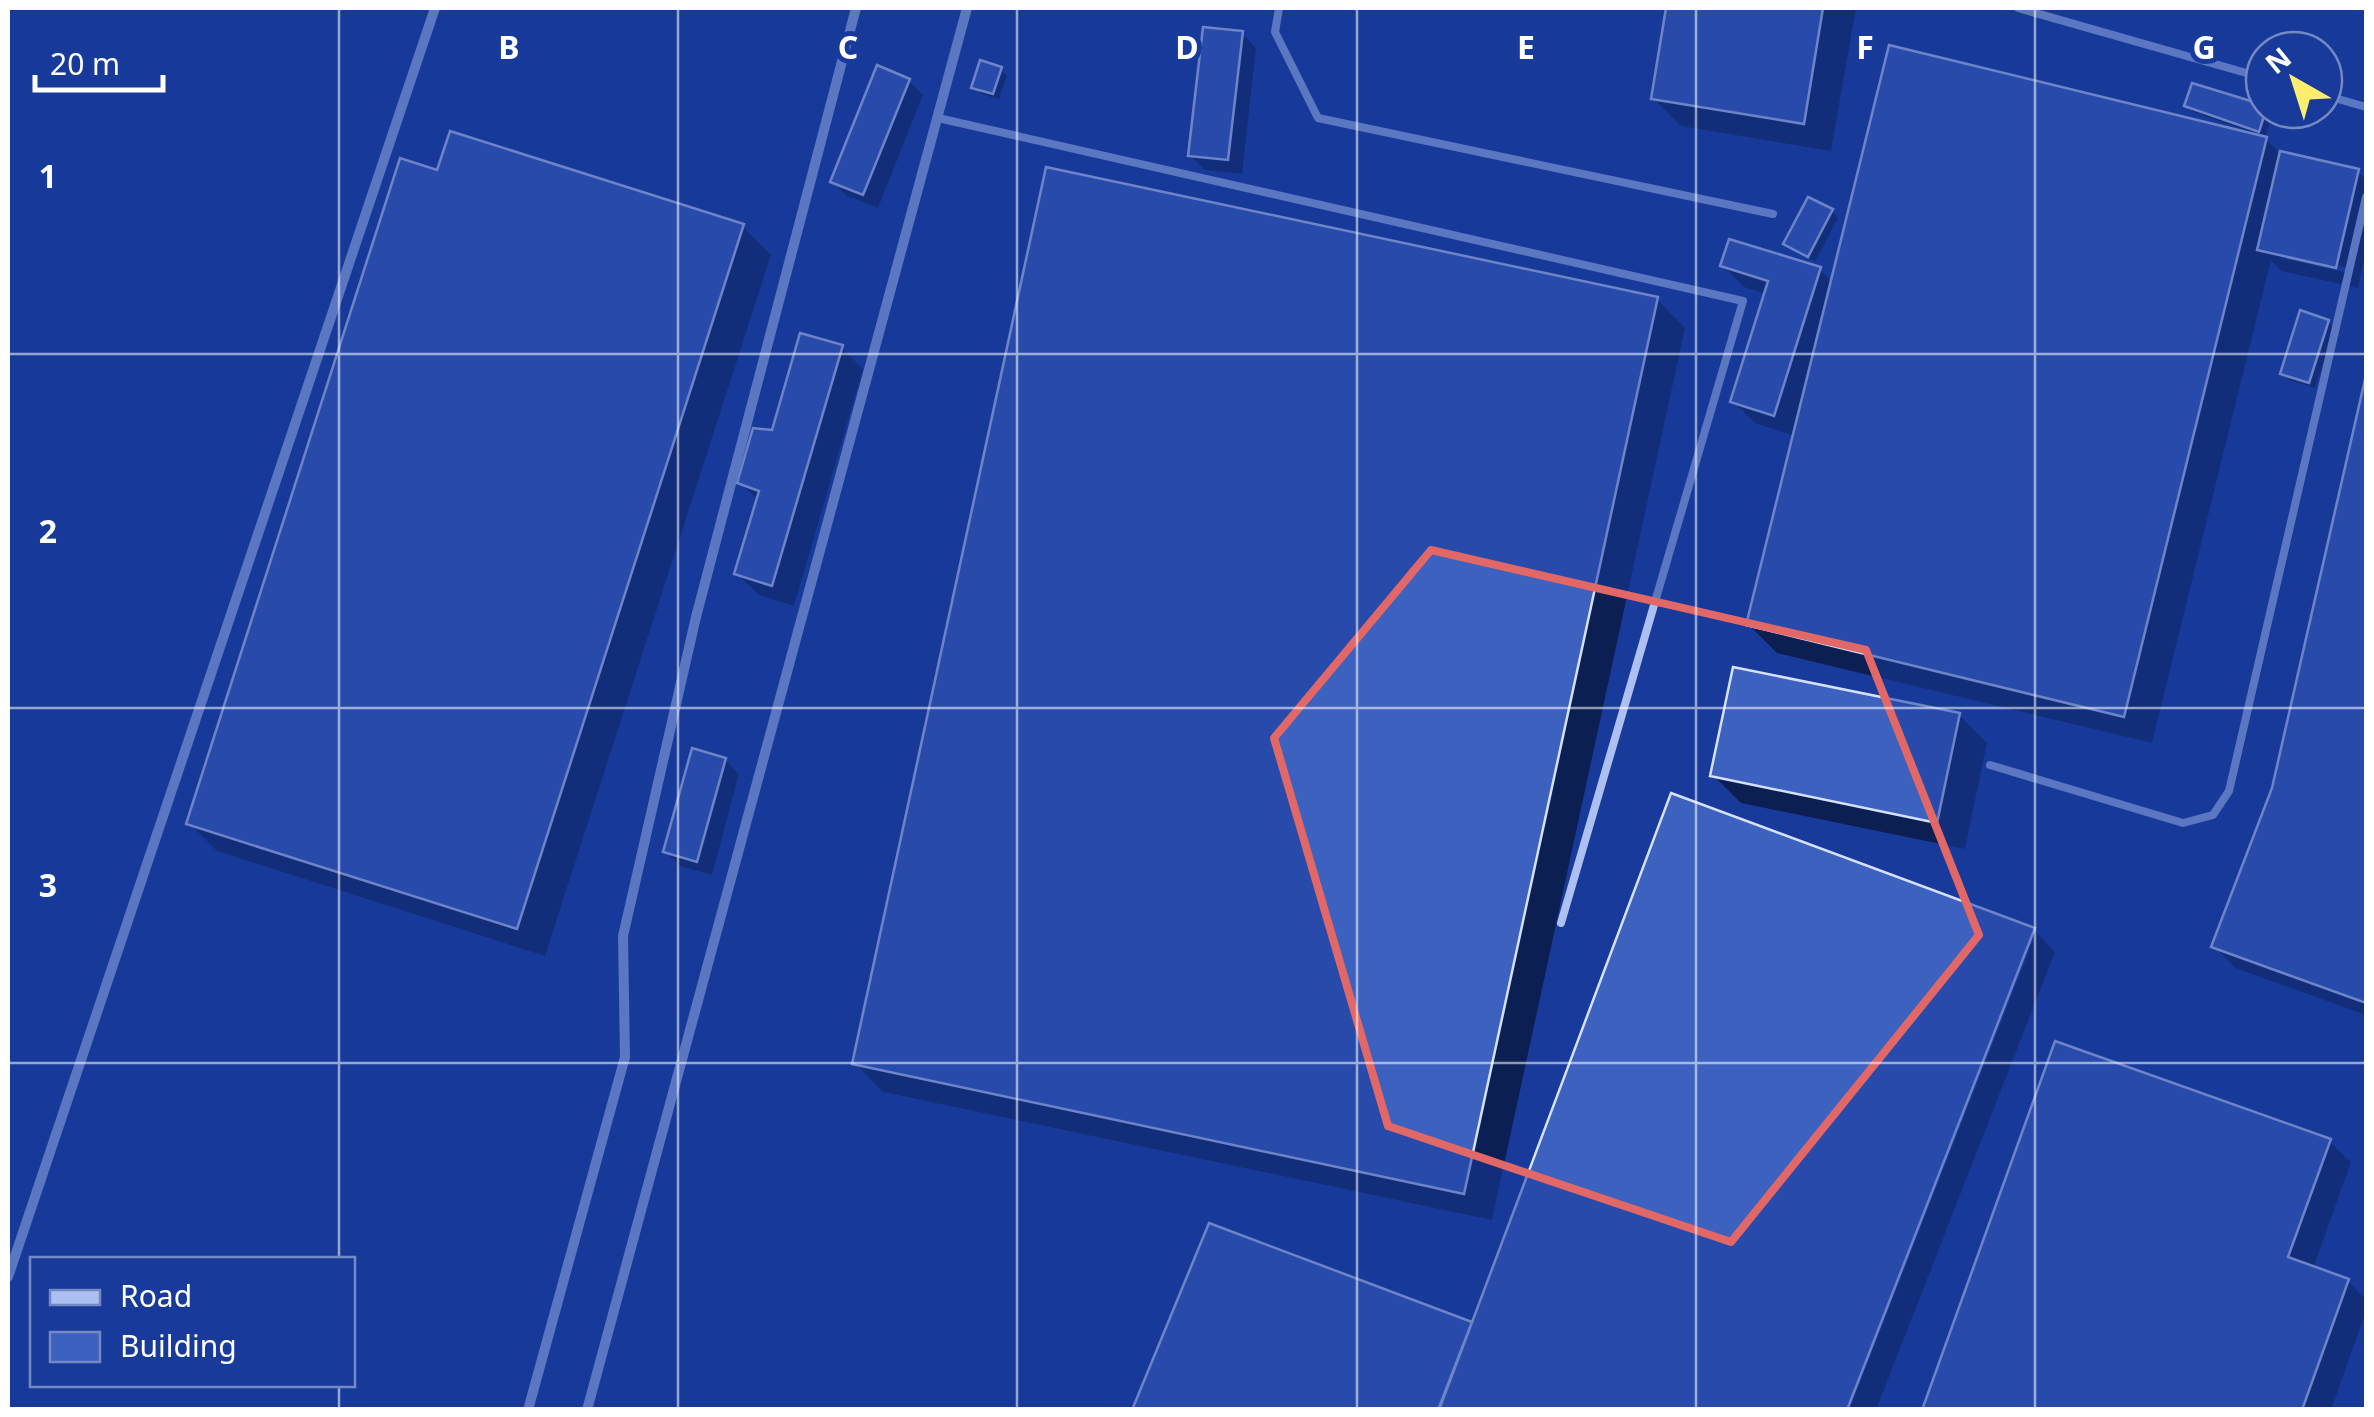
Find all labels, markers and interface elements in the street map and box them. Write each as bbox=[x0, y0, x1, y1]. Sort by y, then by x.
text: B bbox=[498, 25, 520, 68]
text: C bbox=[838, 25, 858, 68]
text: D bbox=[1175, 25, 1199, 68]
text: E bbox=[1517, 25, 1535, 68]
text: F bbox=[1856, 25, 1874, 68]
text: G bbox=[2192, 25, 2216, 68]
scale bar bbox=[35, 30, 162, 92]
north arrow bbox=[2244, 30, 2344, 130]
text: N bbox=[2257, 38, 2298, 82]
text: 20 m bbox=[50, 43, 120, 84]
text: 1 bbox=[39, 154, 57, 197]
text: 2 bbox=[39, 509, 57, 552]
text: 3 bbox=[39, 863, 57, 906]
legend bbox=[30, 1257, 355, 1387]
text: Road bbox=[120, 1275, 192, 1316]
text: Building bbox=[120, 1325, 237, 1366]

